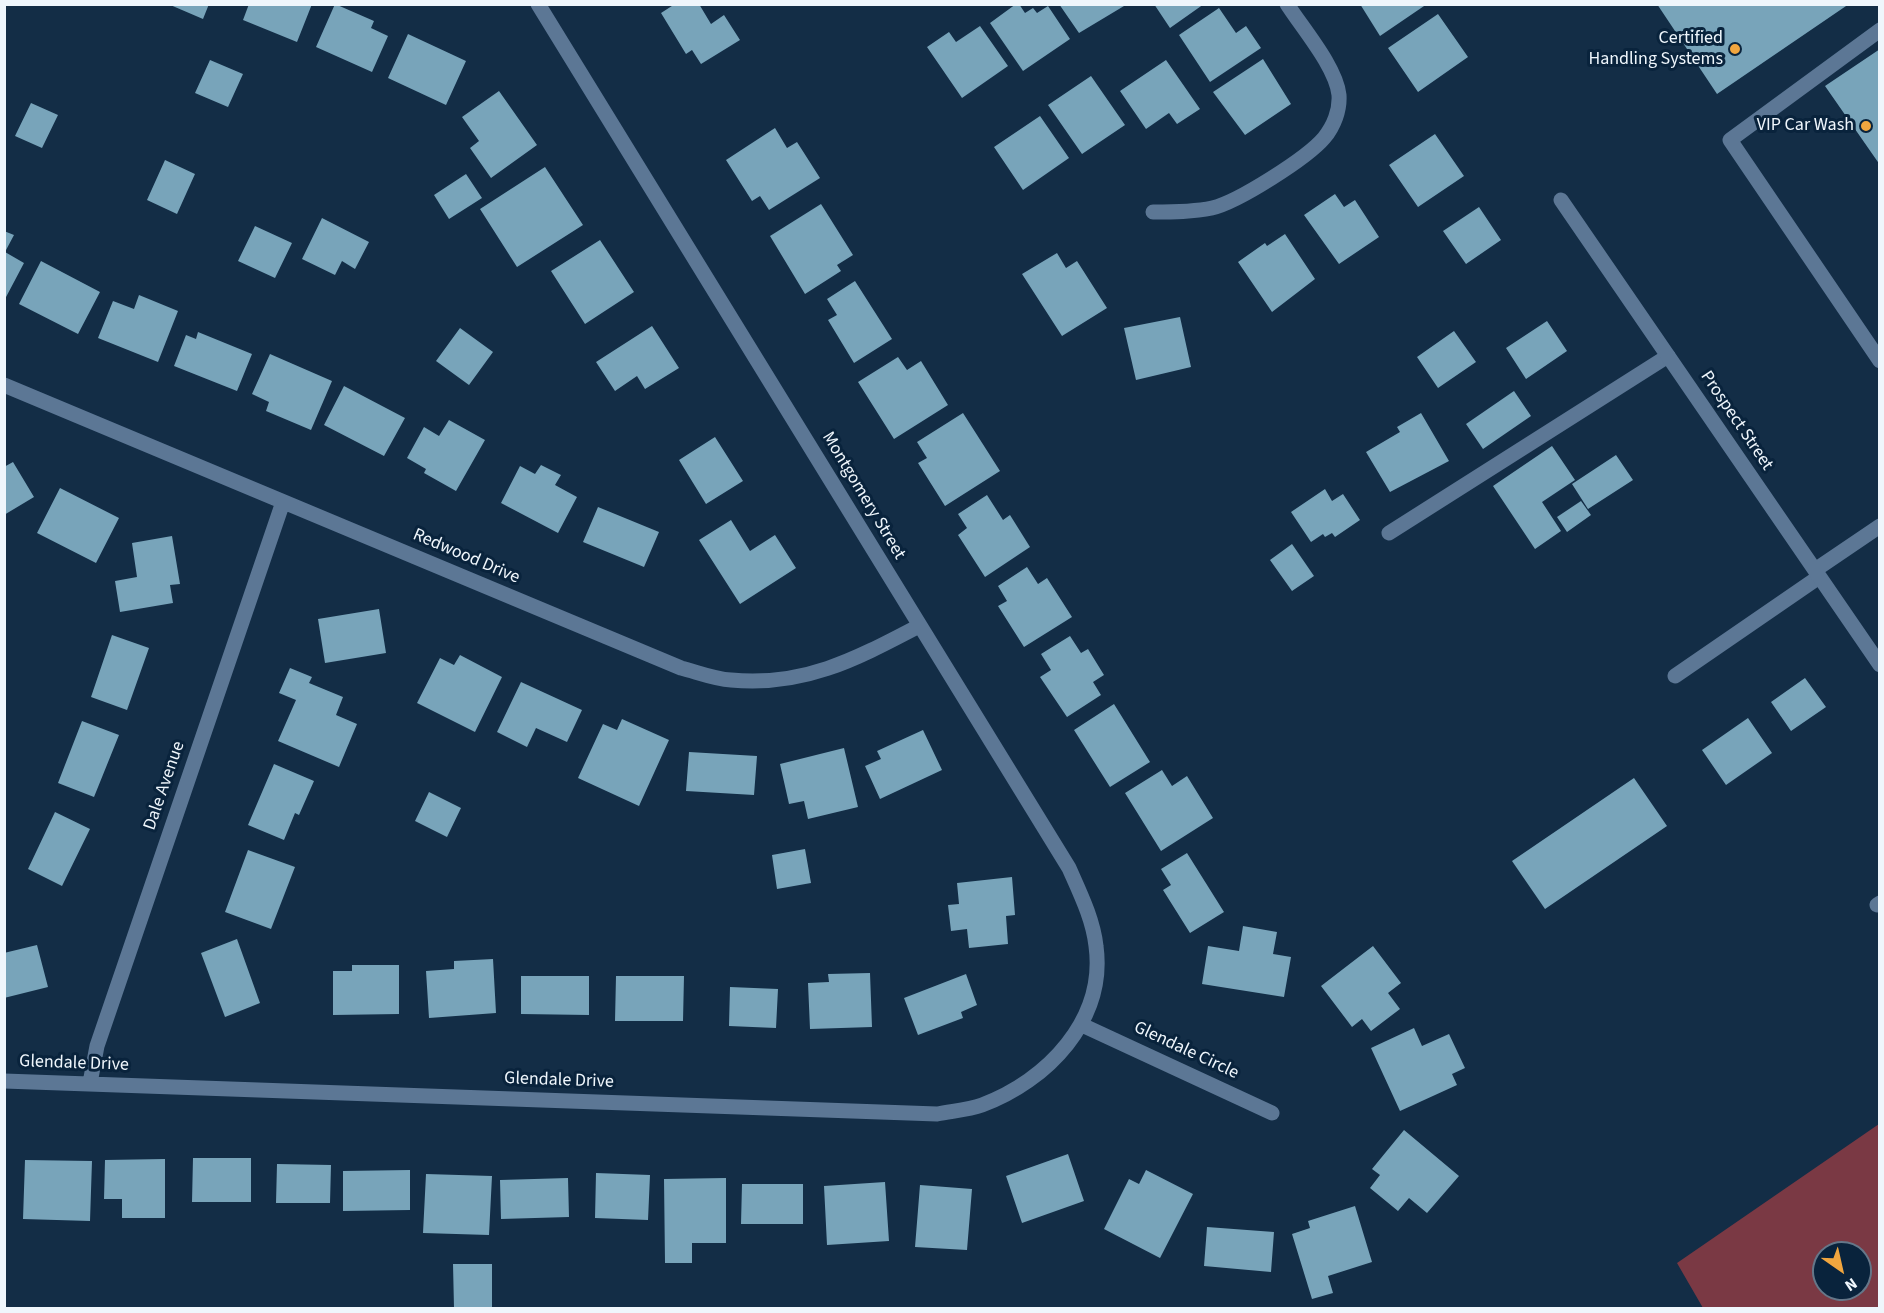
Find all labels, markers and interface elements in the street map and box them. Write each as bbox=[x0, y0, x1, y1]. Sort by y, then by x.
place label: Certified Handling Systems bbox=[1588, 28, 1723, 70]
marker: Certified Handling Systems bbox=[1728, 42, 1742, 56]
place label: VIP Car Wash bbox=[1757, 115, 1854, 137]
marker: VIP Car Wash bbox=[1859, 119, 1873, 133]
street label: Prospect Street bbox=[1695, 367, 1777, 475]
street label: Montgomery Street bbox=[816, 428, 910, 564]
street label: Redwood Drive bbox=[409, 525, 523, 589]
street label: Dale Avenue bbox=[140, 739, 190, 833]
street label: Glendale Circle bbox=[1130, 1017, 1242, 1085]
street label: Glendale Drive bbox=[19, 1051, 129, 1077]
street label: Glendale Drive bbox=[504, 1068, 614, 1094]
north arrow bbox=[1812, 1241, 1872, 1301]
text: N bbox=[1840, 1272, 1862, 1296]

